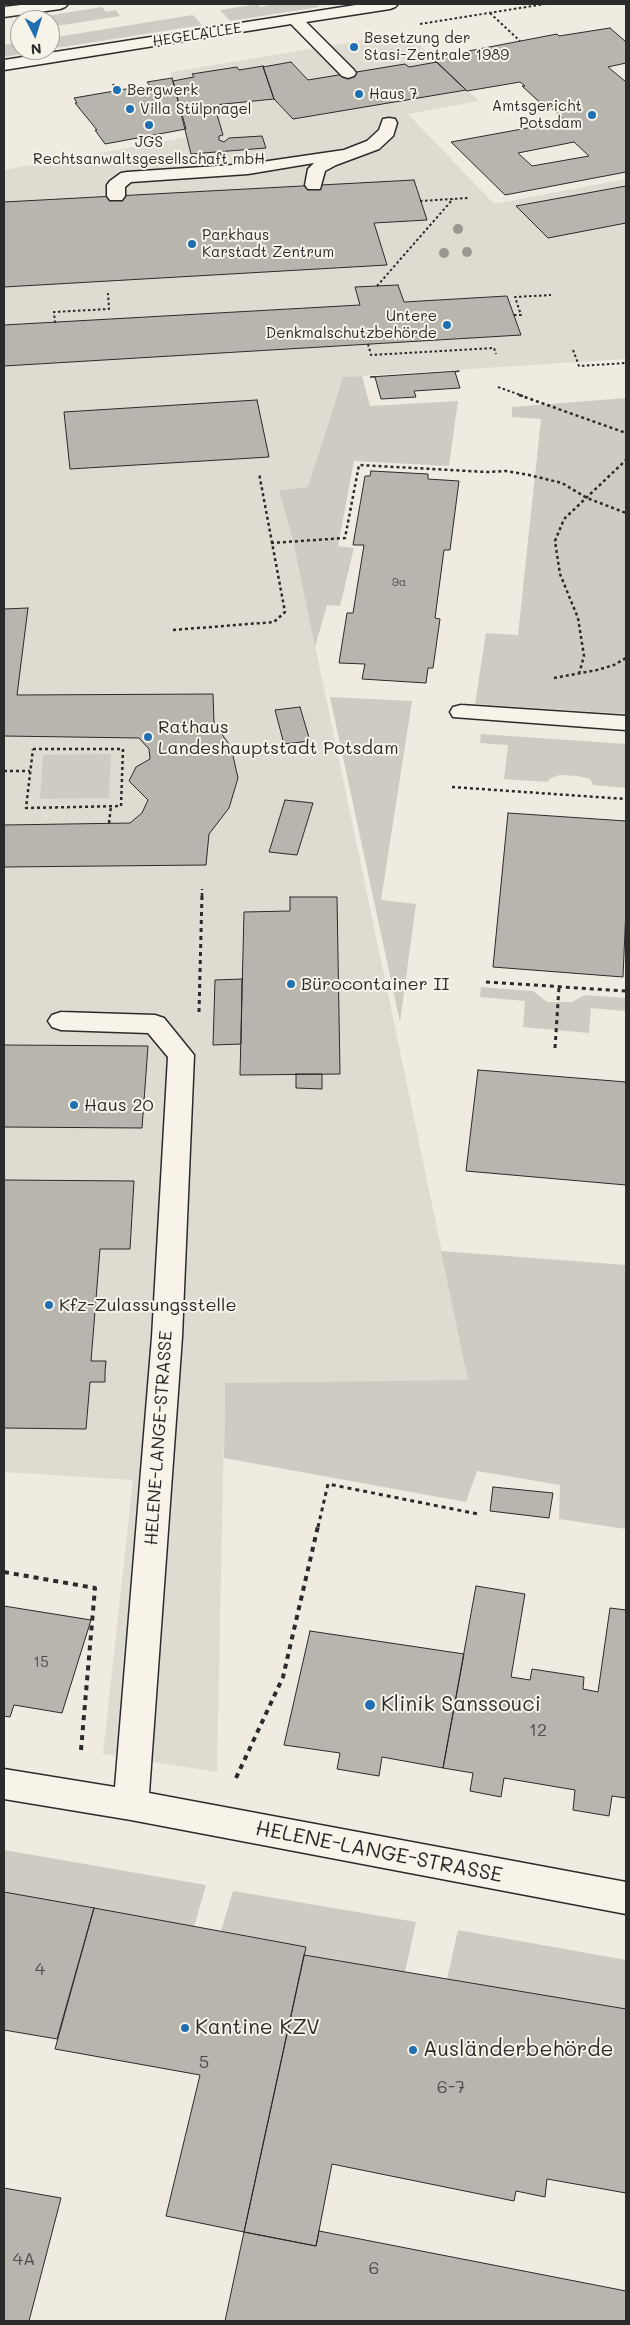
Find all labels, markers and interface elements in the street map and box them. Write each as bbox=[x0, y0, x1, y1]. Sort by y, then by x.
north arrow bbox=[10, 10, 60, 60]
street label: HEGELALLEE bbox=[151, 19, 243, 51]
place label: Besetzung der Stasi-Zentrale 1989 bbox=[364, 29, 509, 64]
text: N bbox=[30, 40, 42, 59]
marker: Besetzung der Stasi-Zentrale 1989 bbox=[348, 41, 360, 53]
place label: Bergwerk bbox=[127, 81, 198, 99]
marker: Bergwerk bbox=[111, 84, 123, 96]
place label: Haus 7 bbox=[369, 85, 418, 103]
marker: Haus 7 bbox=[353, 88, 365, 100]
place label: Amtsgericht Potsdam bbox=[492, 97, 582, 132]
place label: Villa Stülpnagel bbox=[140, 100, 252, 118]
marker: Villa Stülpnagel bbox=[124, 103, 136, 115]
marker: Amtsgericht Potsdam bbox=[586, 109, 598, 121]
marker: JGS Rechtsanwaltsgesellschaft mbH bbox=[143, 119, 155, 131]
place label: JGS Rechtsanwaltsgesellschaft mbH bbox=[33, 133, 265, 168]
place label: Parkhaus Karstadt Zentrum bbox=[202, 226, 334, 261]
marker: Parkhaus Karstadt Zentrum bbox=[186, 238, 198, 250]
place label: Untere Denkmalschutzbehörde bbox=[266, 307, 437, 342]
marker: Untere Denkmalschutzbehörde bbox=[441, 319, 453, 331]
house number: 9a bbox=[392, 575, 406, 589]
place label: Rathaus Landeshauptstadt Potsdam bbox=[158, 716, 398, 759]
marker: Rathaus Landeshauptstadt Potsdam bbox=[142, 731, 154, 743]
place label: Bürocontainer II bbox=[301, 973, 449, 995]
marker: Bürocontainer II bbox=[285, 978, 297, 990]
place label: Haus 20 bbox=[84, 1094, 154, 1116]
marker: Haus 20 bbox=[68, 1099, 80, 1111]
place label: Kfz-Zulassungsstelle bbox=[59, 1294, 237, 1316]
marker: Kfz-Zulassungsstelle bbox=[43, 1299, 55, 1311]
street label: HELENE-LANGE-STRASSE bbox=[141, 1330, 177, 1546]
house number: 15 bbox=[33, 1653, 49, 1671]
place label: Klinik Sanssouci bbox=[381, 1692, 541, 1718]
marker: Klinik Sanssouci bbox=[363, 1698, 377, 1712]
house number: 12 bbox=[529, 1719, 547, 1741]
street label: HELENE-LANGE-STRASSE bbox=[253, 1816, 505, 1888]
house number: 4 bbox=[35, 1958, 45, 1980]
place label: Kantine KZV bbox=[195, 2015, 320, 2041]
marker: Kantine KZV bbox=[179, 2022, 191, 2034]
place label: Ausländerbehörde bbox=[423, 2037, 614, 2063]
marker: Ausländerbehörde bbox=[407, 2044, 419, 2056]
house number: 5 bbox=[199, 2051, 209, 2073]
house number: 6-7 bbox=[437, 2076, 465, 2098]
house number: 4A bbox=[12, 2248, 36, 2270]
house number: 6 bbox=[369, 2257, 379, 2279]

